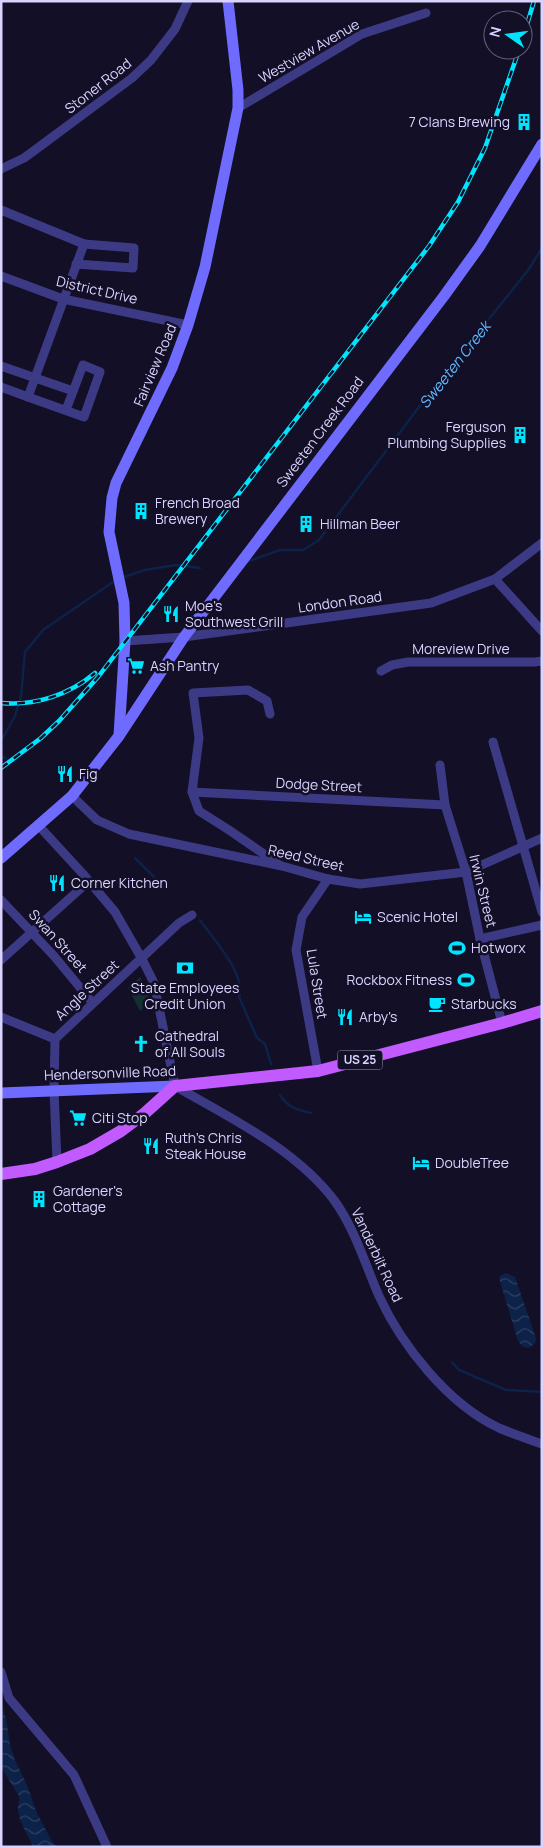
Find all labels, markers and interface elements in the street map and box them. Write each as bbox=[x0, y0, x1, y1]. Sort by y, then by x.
north arrow bbox=[483, 10, 533, 60]
street label: Westview Avenue bbox=[255, 14, 362, 87]
text: N bbox=[484, 25, 505, 39]
street label: Stoner Road bbox=[60, 54, 135, 118]
place label: 7 Clans Brewing bbox=[409, 112, 510, 131]
building icon: 7 Clans Brewing bbox=[514, 112, 534, 132]
street label: District Drive bbox=[55, 271, 140, 308]
water label: Sweeten Creek bbox=[414, 315, 497, 413]
street label: Fairview Road bbox=[129, 321, 180, 409]
street label: Sweeten Creek Road bbox=[272, 372, 368, 491]
place label: Ferguson Plumbing Supplies bbox=[388, 417, 506, 452]
building icon: Ferguson Plumbing Supplies bbox=[510, 425, 530, 445]
place label: French Broad Brewery bbox=[155, 493, 240, 528]
building icon: French Broad Brewery bbox=[131, 501, 151, 521]
building icon: Hillman Beer bbox=[296, 514, 316, 534]
place label: Hillman Beer bbox=[320, 514, 400, 533]
street label: London Road bbox=[297, 586, 383, 617]
place label: Moe's Southwest Grill bbox=[185, 596, 283, 631]
restaurant icon: Moe's Southwest Grill bbox=[161, 604, 181, 624]
street label: Moreview Drive bbox=[412, 639, 510, 658]
supermarket icon: Ash Pantry bbox=[126, 656, 146, 676]
place label: Ash Pantry bbox=[150, 656, 220, 675]
restaurant icon: Fig bbox=[55, 764, 75, 784]
place label: Fig bbox=[79, 764, 98, 783]
street label: Dodge Street bbox=[275, 773, 363, 796]
street label: Reed Street bbox=[266, 840, 346, 876]
street label: Irwin Street bbox=[465, 852, 502, 930]
restaurant icon: Corner Kitchen bbox=[47, 873, 67, 893]
place label: Corner Kitchen bbox=[71, 873, 168, 892]
street label: Swan Street bbox=[25, 905, 92, 977]
hotel icon: Scenic Hotel bbox=[353, 907, 373, 927]
place label: Scenic Hotel bbox=[377, 907, 458, 926]
sports icon: Hotworx bbox=[447, 938, 467, 958]
place label: Hotworx bbox=[471, 938, 526, 957]
street label: Lula Street bbox=[303, 948, 332, 1021]
street label: Angle Street bbox=[51, 955, 123, 1024]
bank icon: State Employees Credit Union bbox=[175, 958, 195, 978]
place label: Rockbox Fitness bbox=[347, 970, 452, 989]
sports icon: Rockbox Fitness bbox=[456, 970, 476, 990]
place label: State Employees Credit Union bbox=[131, 978, 239, 1013]
cafe icon: Starbucks bbox=[427, 994, 447, 1014]
place label: Starbucks bbox=[451, 994, 517, 1013]
restaurant icon: Arby's bbox=[335, 1007, 355, 1027]
place label: Arby's bbox=[359, 1007, 397, 1026]
place label: Cathedral of All Souls bbox=[155, 1026, 225, 1061]
church icon: Cathedral of All Souls bbox=[131, 1034, 151, 1054]
road number: US 25 bbox=[338, 1050, 382, 1070]
street label: Hendersonville Road bbox=[44, 1061, 176, 1084]
supermarket icon: Citi Stop bbox=[68, 1108, 88, 1128]
place label: Citi Stop bbox=[92, 1108, 148, 1127]
place label: Ruth's Chris Steak House bbox=[165, 1128, 246, 1163]
restaurant icon: Ruth's Chris Steak House bbox=[141, 1136, 161, 1156]
hotel icon: DoubleTree bbox=[411, 1153, 431, 1173]
place label: DoubleTree bbox=[435, 1153, 509, 1172]
place label: Gardener's Cottage bbox=[53, 1181, 123, 1216]
building icon: Gardener's Cottage bbox=[29, 1189, 49, 1209]
street label: Vanderbilt Road bbox=[347, 1205, 408, 1305]

